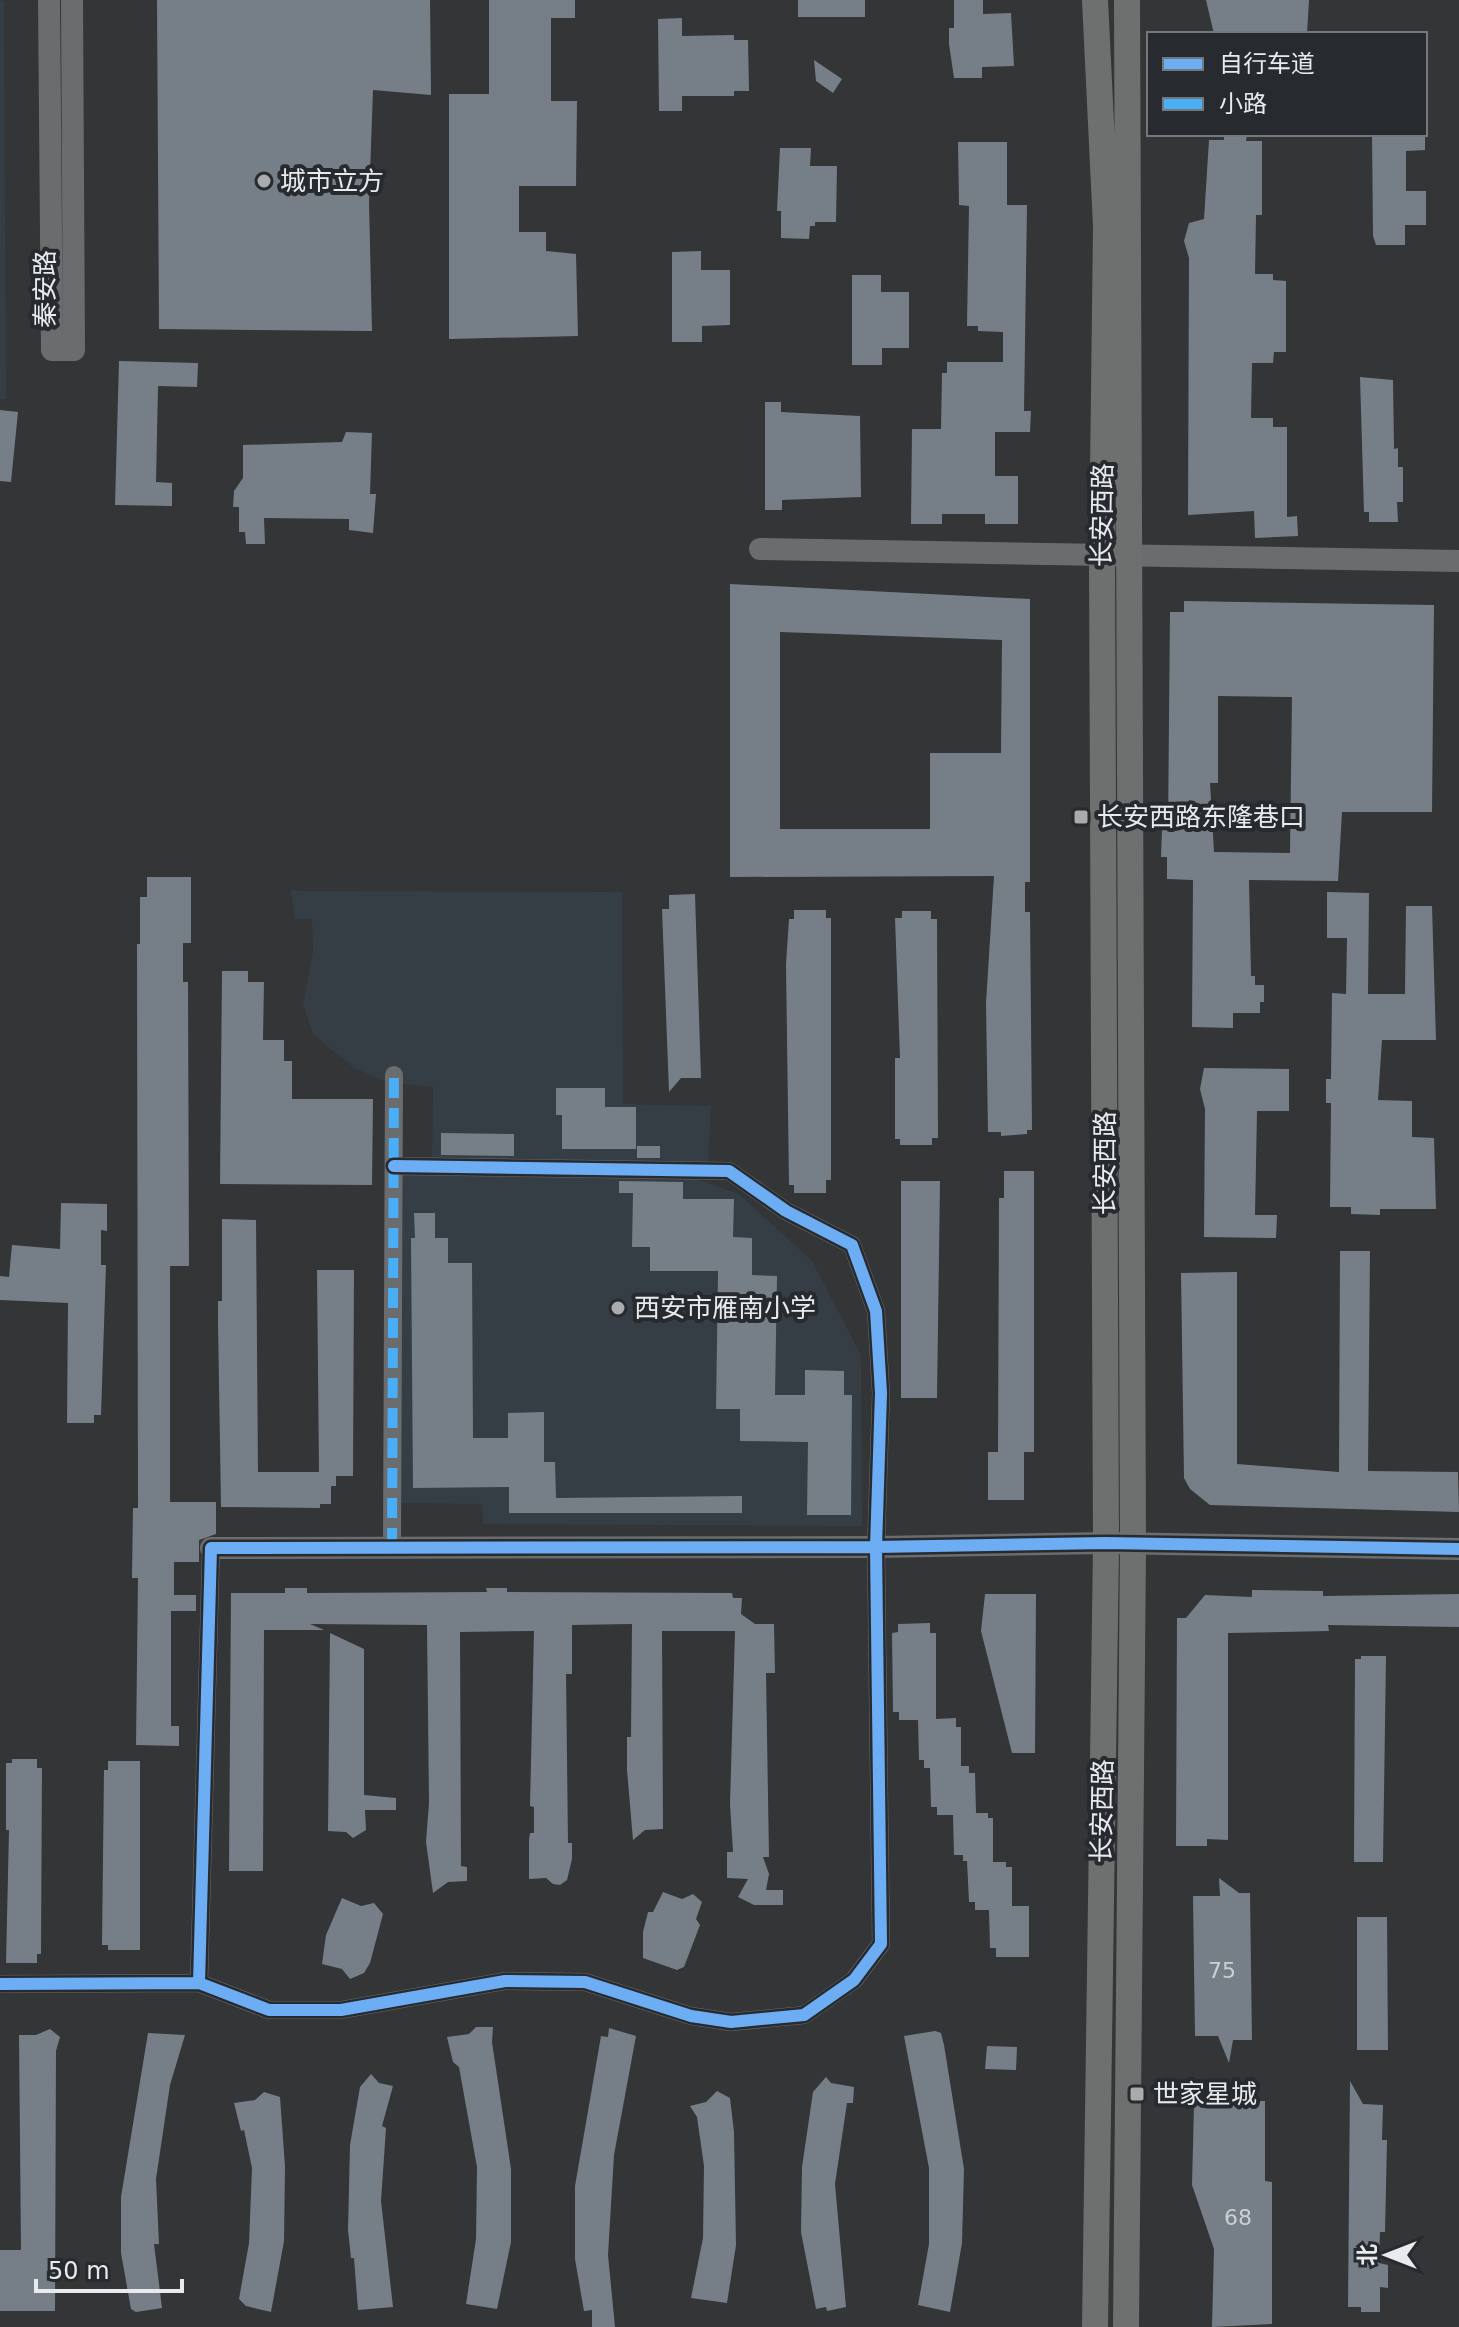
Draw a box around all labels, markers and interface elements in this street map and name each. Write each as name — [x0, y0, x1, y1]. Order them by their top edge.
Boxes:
legend — [1147, 32, 1427, 136]
text: 自行车道 — [1219, 50, 1315, 78]
text: 小路 — [1219, 90, 1267, 118]
place label: 城市立方 — [280, 166, 384, 196]
marker: 城市立方 — [255, 172, 273, 190]
street label: 秦安路 — [30, 250, 60, 328]
street label: 长安西路 — [1086, 463, 1118, 567]
place label: 长安西路东隆巷口 — [1097, 802, 1305, 832]
marker: 长安西路东隆巷口 — [1072, 808, 1090, 826]
street label: 长安西路 — [1090, 1111, 1120, 1215]
place label: 西安市雁南小学 — [634, 1293, 816, 1323]
marker: 西安市雁南小学 — [609, 1299, 627, 1317]
street label: 长安西路 — [1086, 1759, 1118, 1863]
house number: 75 — [1208, 1958, 1236, 1983]
place label: 世家星城 — [1153, 2079, 1257, 2109]
marker: 世家星城 — [1128, 2085, 1146, 2103]
house number: 68 — [1224, 2205, 1252, 2230]
north arrow — [1347, 2215, 1427, 2295]
scale bar — [36, 2243, 182, 2293]
text: 北 — [1355, 2244, 1380, 2266]
text: 50 m — [48, 2257, 110, 2285]

